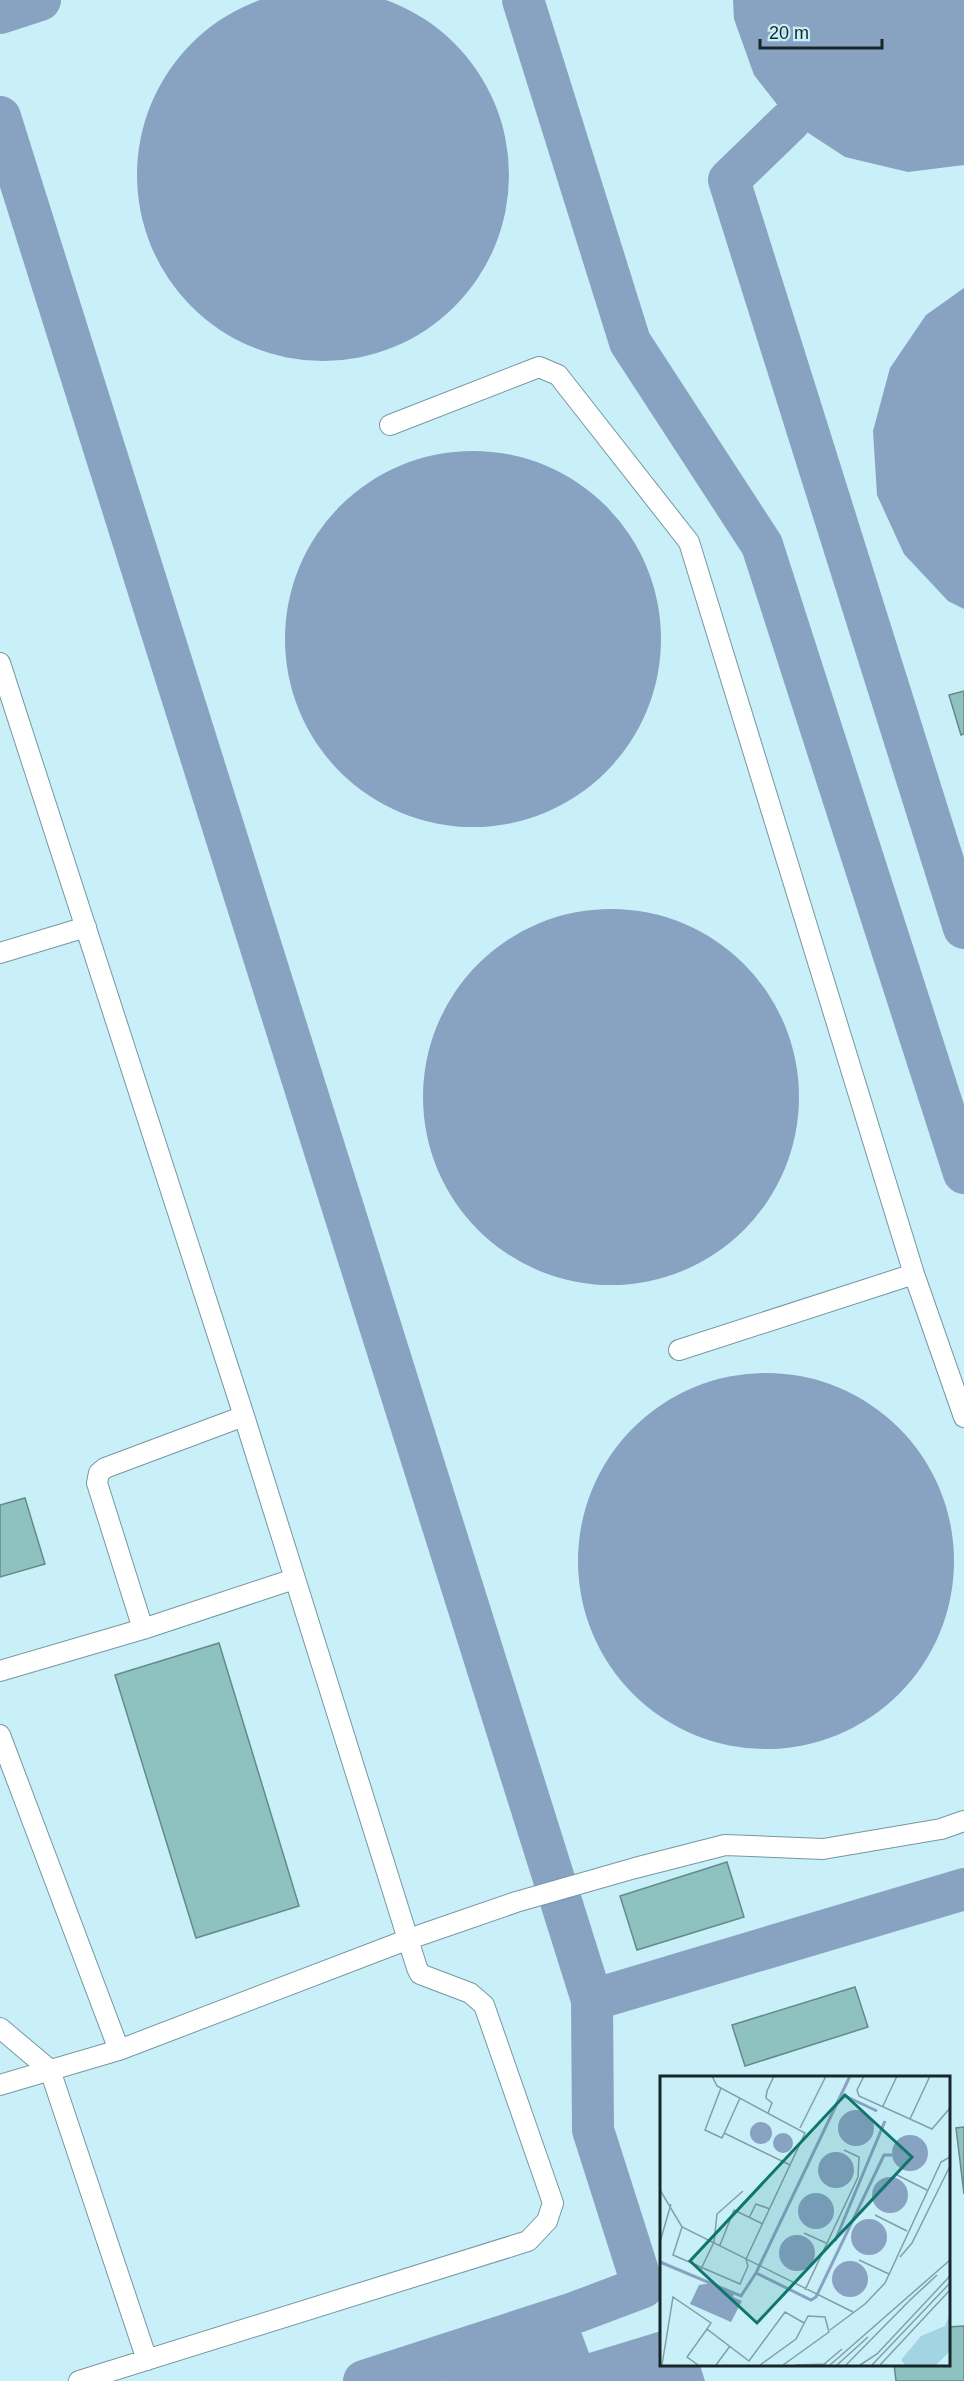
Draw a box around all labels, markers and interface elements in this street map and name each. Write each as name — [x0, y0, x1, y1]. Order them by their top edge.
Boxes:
scale bar — [760, 12, 882, 50]
text: 20 m — [769, 23, 809, 43]
inset map — [660, 2076, 949, 2366]

